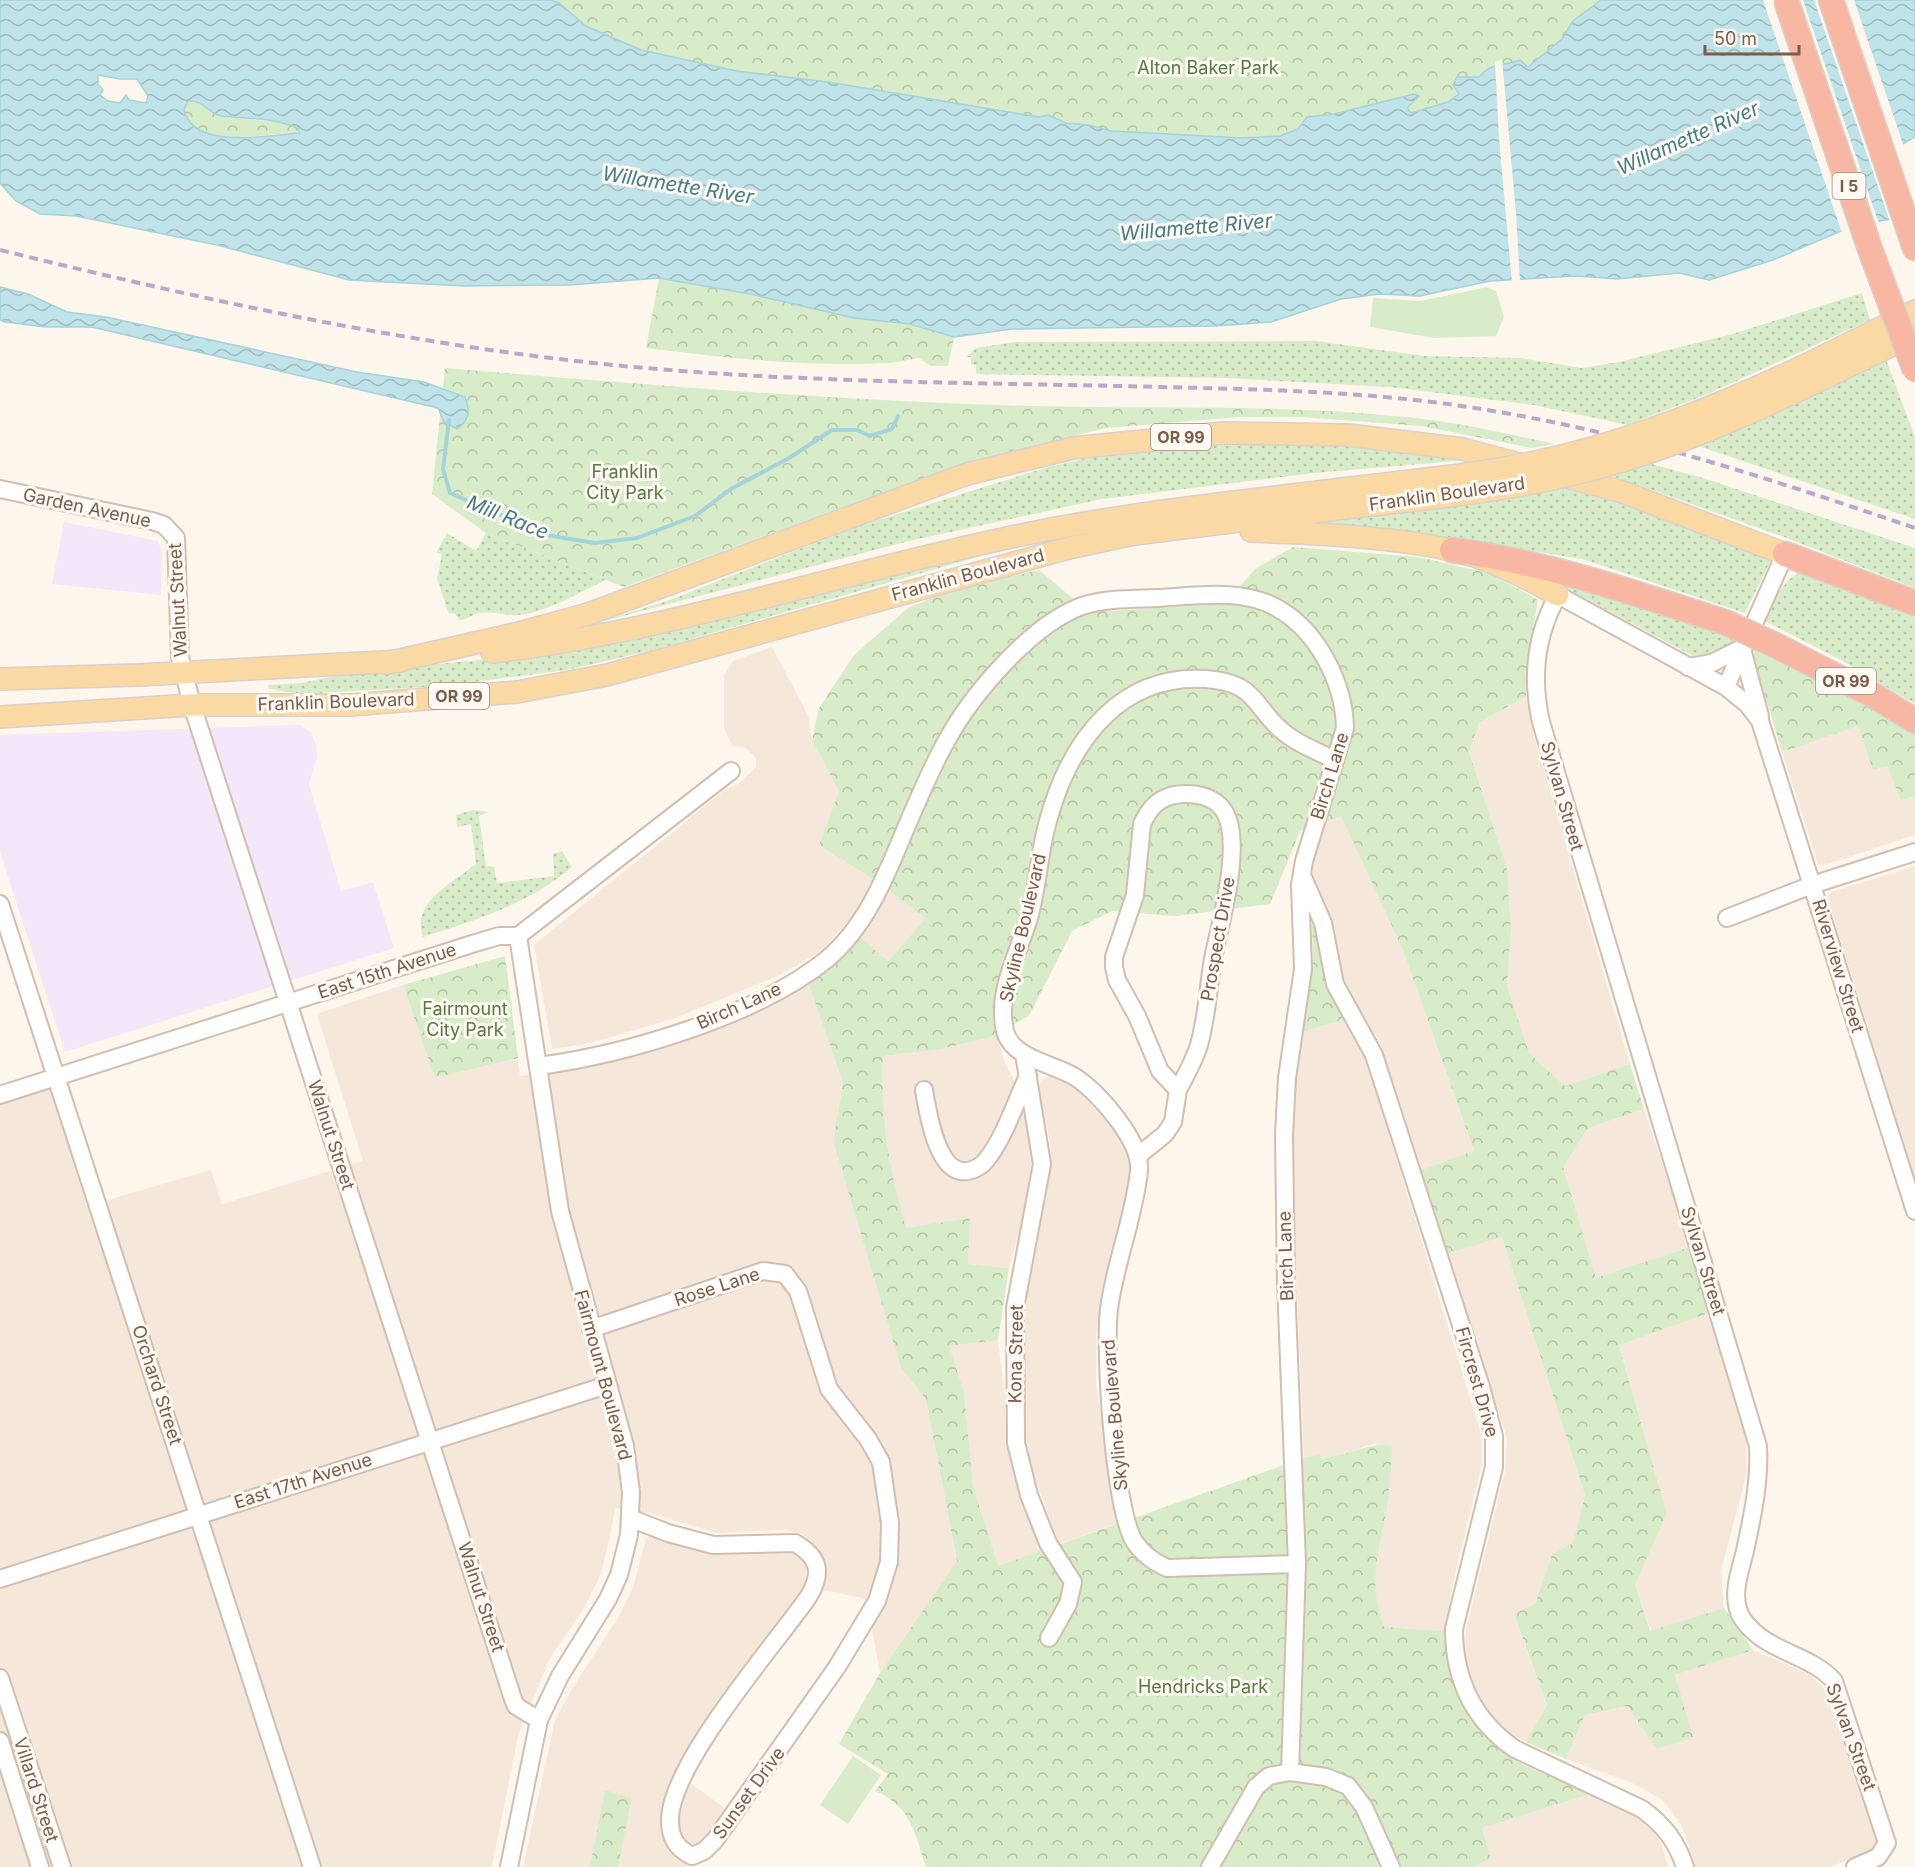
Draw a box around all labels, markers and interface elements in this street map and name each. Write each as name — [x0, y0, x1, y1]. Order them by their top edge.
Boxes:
scale bar — [1705, 18, 1800, 56]
text: 50 m — [1714, 28, 1757, 49]
park label: Alton Baker Park — [1137, 57, 1279, 78]
water label: Willamette River — [1613, 96, 1763, 180]
water label: Willamette River — [601, 161, 756, 209]
road number: I 5 — [1832, 173, 1866, 199]
water label: Willamette River — [1119, 208, 1274, 246]
road number: OR 99 — [1151, 424, 1211, 450]
park label: Franklin City Park — [586, 461, 664, 503]
street label: Franklin Boulevard — [1368, 472, 1526, 515]
street label: Garden Avenue — [21, 484, 153, 531]
water label: Mill Race — [464, 490, 552, 544]
street label: Walnut Street — [164, 542, 191, 658]
street label: Franklin Boulevard — [889, 544, 1047, 605]
road number: OR 99 — [1816, 668, 1876, 694]
road number: OR 99 — [429, 683, 489, 709]
street label: Franklin Boulevard — [257, 688, 415, 715]
street label: Birch Lane — [1306, 730, 1353, 822]
street label: Sylvan Street — [1537, 739, 1588, 853]
street label: Skyline Boulevard — [995, 852, 1050, 1004]
street label: Prospect Drive — [1196, 875, 1239, 1003]
street label: Riverview Street — [1808, 897, 1869, 1035]
street label: East 15th Avenue — [315, 938, 459, 1003]
street label: Birch Lane — [693, 978, 784, 1033]
park label: Fairmount City Park — [422, 998, 508, 1040]
street label: Walnut Street — [304, 1077, 359, 1193]
street label: Sylvan Street — [1677, 1204, 1730, 1318]
street label: Birch Lane — [1273, 1211, 1298, 1301]
street label: Rose Lane — [671, 1263, 762, 1310]
street label: Fairmount Boulevard — [571, 1287, 636, 1463]
street label: Kona Street — [1004, 1304, 1027, 1404]
street label: Orchard Street — [128, 1322, 187, 1447]
street label: Fircrest Drive — [1452, 1324, 1503, 1439]
street label: Skyline Boulevard — [1097, 1338, 1132, 1492]
street label: East 17th Avenue — [231, 1448, 374, 1513]
street label: Walnut Street — [454, 1539, 509, 1655]
park label: Hendricks Park — [1138, 1676, 1268, 1697]
street label: Sylvan Street — [1822, 1680, 1881, 1794]
street label: Villard Street — [10, 1735, 63, 1845]
street label: Sunset Drive — [708, 1743, 789, 1843]

